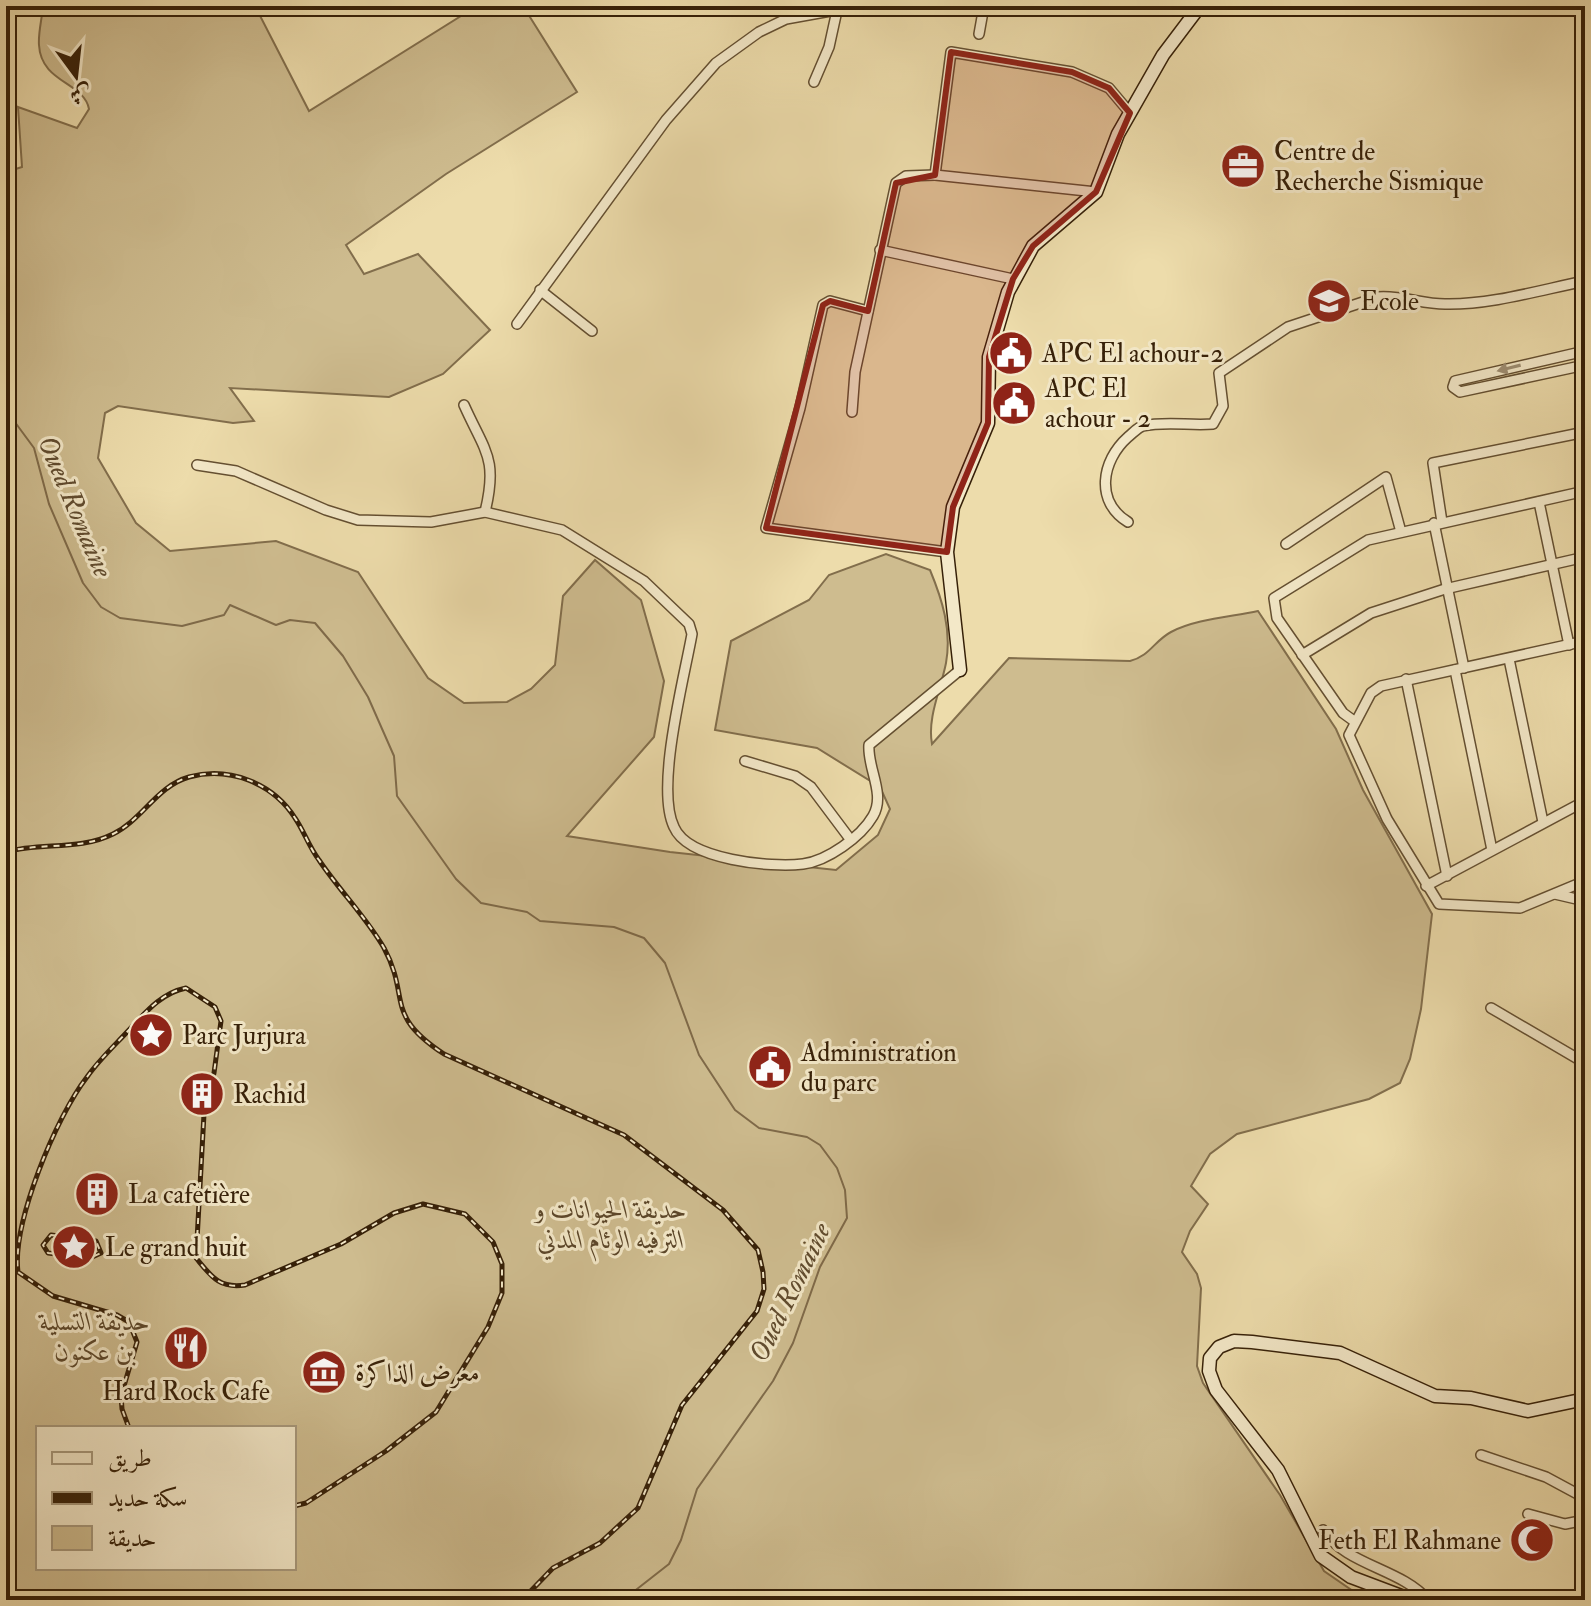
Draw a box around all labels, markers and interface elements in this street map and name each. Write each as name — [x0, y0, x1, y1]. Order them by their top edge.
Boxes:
north arrow — [36, 36, 116, 116]
text: ش — [67, 78, 95, 111]
place label: Centre de Recherche Sismique — [1274, 136, 1483, 198]
office icon: Centre de Recherche Sismique — [1219, 142, 1267, 190]
school or university icon: Ecole — [1305, 277, 1353, 325]
place label: Ecole — [1360, 286, 1419, 318]
public building icon: APC El achour-2 — [987, 329, 1035, 377]
place label: APC El achour-2 — [1041, 338, 1224, 370]
one-way arrow — [1496, 362, 1521, 375]
place label: APC El achour - 2 — [1044, 373, 1151, 435]
public building icon: APC El achour - 2 — [990, 379, 1038, 427]
water label: Oued Romaine — [29, 430, 120, 583]
place icon: Parc Jurjura — [127, 1011, 175, 1059]
place label: Parc Jurjura — [182, 1020, 306, 1052]
place label: Administration du parc — [800, 1037, 957, 1100]
public building icon: Administration du parc — [746, 1043, 794, 1091]
building icon: Rachid — [178, 1070, 226, 1118]
place label: Rachid — [233, 1079, 306, 1111]
building icon: La cafetière — [73, 1170, 121, 1218]
place label: La cafetière — [128, 1179, 250, 1211]
park label: حديقة الحيوانات و الترفيه الوئام المدني — [533, 1194, 687, 1262]
water label: Oued Romaine — [742, 1217, 839, 1368]
place icon: Le grand huit — [50, 1223, 98, 1271]
place label: Le grand huit — [105, 1232, 247, 1264]
park label: حديقة التسلية بن عكنون — [38, 1306, 150, 1368]
restaurant icon: Hard Rock Cafe — [162, 1324, 210, 1372]
museum icon: معرض الذاكرة — [300, 1348, 348, 1396]
place label: معرض الذاكرة — [355, 1357, 480, 1389]
place label: Hard Rock Cafe — [102, 1376, 270, 1408]
legend — [36, 1426, 296, 1570]
text: طريق — [108, 1443, 152, 1474]
text: سكة حديد — [108, 1483, 187, 1514]
mosque icon: Feth El Rahmane — [1508, 1516, 1556, 1564]
text: حديقة — [108, 1523, 157, 1554]
place label: Feth El Rahmane — [1318, 1525, 1501, 1557]

